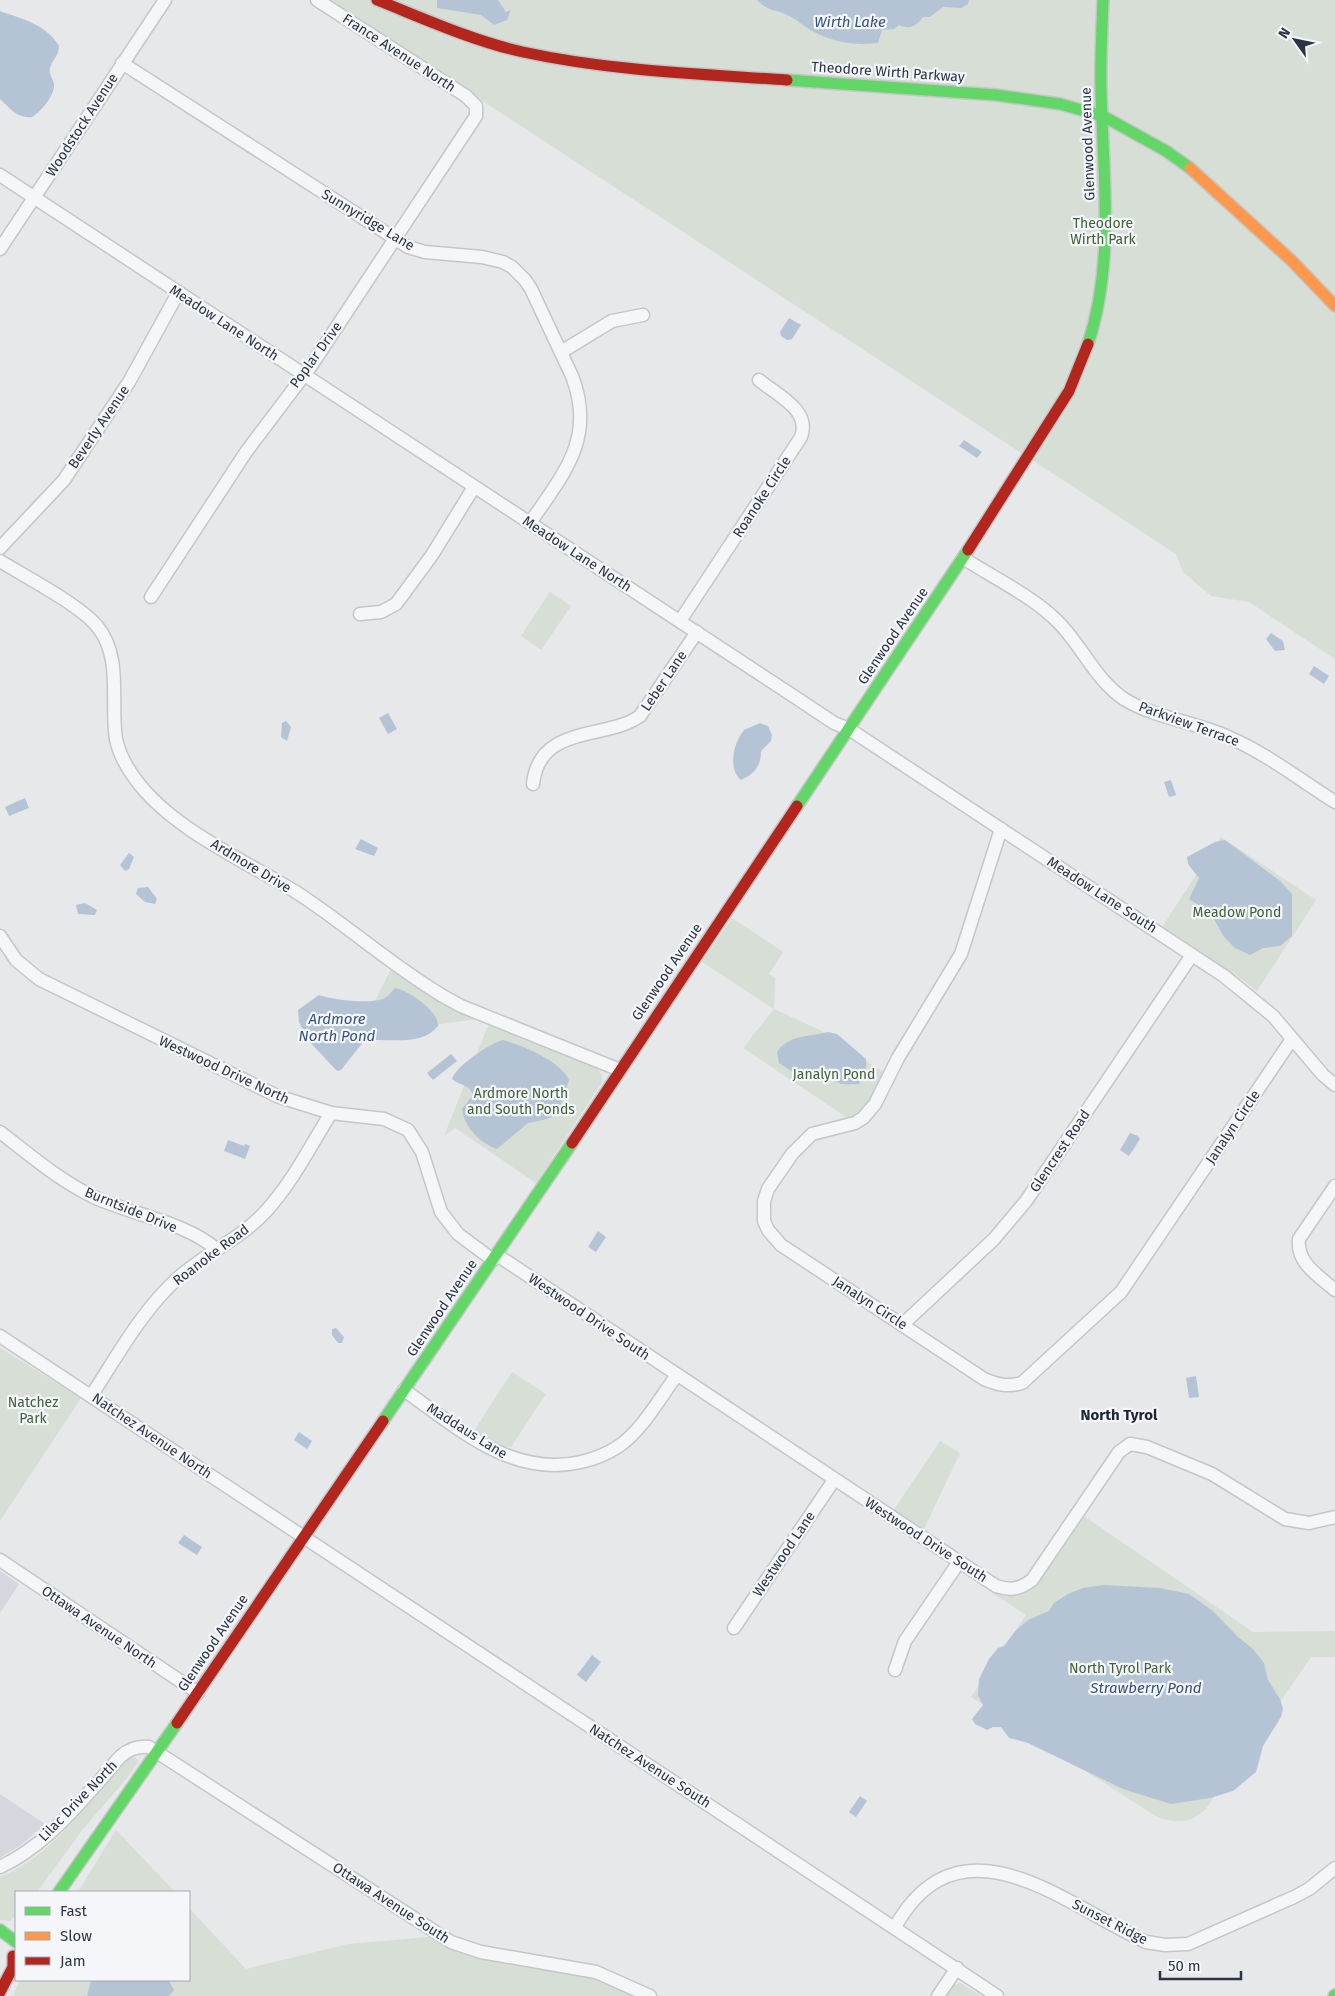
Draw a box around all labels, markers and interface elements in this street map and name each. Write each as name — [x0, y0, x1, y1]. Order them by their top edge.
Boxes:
street label: France Avenue North — [339, 10, 459, 96]
water label: Wirth Lake — [814, 13, 886, 31]
north arrow — [1270, 15, 1320, 65]
text: N — [1275, 25, 1294, 42]
street label: Theodore Wirth Parkway — [811, 58, 965, 86]
street label: Woodstock Avenue — [42, 70, 122, 180]
street label: Glenwood Avenue — [1078, 87, 1098, 201]
street label: Sunnyridge Lane — [318, 186, 418, 254]
park label: Theodore Wirth Park — [1070, 215, 1137, 248]
street label: Meadow Lane North — [166, 281, 282, 365]
street label: Poplar Drive — [286, 319, 346, 391]
street label: Beverly Avenue — [65, 382, 133, 472]
street label: Roanoke Circle — [729, 453, 795, 541]
street label: Meadow Lane North — [519, 512, 635, 596]
street label: Glenwood Avenue — [854, 584, 932, 688]
street label: Leber Lane — [637, 647, 691, 715]
street label: Parkview Terrace — [1136, 698, 1242, 750]
street label: Ardmore Drive — [208, 835, 294, 897]
street label: Meadow Lane South — [1044, 853, 1160, 937]
park label: Meadow Pond — [1193, 904, 1281, 921]
street label: Glenwood Avenue — [628, 920, 706, 1024]
water label: Ardmore North Pond — [299, 1010, 376, 1045]
street label: Westwood Drive North — [156, 1032, 292, 1108]
park label: Janalyn Pond — [793, 1066, 875, 1083]
park label: Ardmore North and South Ponds — [467, 1085, 575, 1118]
street label: Janalyn Circle — [1202, 1087, 1264, 1167]
street label: Glencrest Road — [1026, 1107, 1094, 1195]
street label: Burntside Drive — [82, 1184, 180, 1236]
street label: Roanoke Road — [170, 1221, 252, 1289]
street label: Glenwood Avenue — [403, 1256, 481, 1360]
street label: Westwood Drive South — [525, 1270, 653, 1364]
street label: Janalyn Circle — [830, 1273, 910, 1333]
street label: Natchez Avenue North — [89, 1390, 215, 1482]
park label: Natchez Park — [8, 1394, 58, 1427]
street label: Maddaus Lane — [424, 1400, 510, 1462]
district label: North Tyrol — [1081, 1406, 1158, 1424]
street label: Westwood Drive South — [861, 1494, 991, 1586]
street label: Westwood Lane — [749, 1508, 819, 1600]
street label: Ottawa Avenue North — [38, 1582, 160, 1672]
street label: Glenwood Avenue — [174, 1591, 252, 1695]
park label: North Tyrol Park — [1069, 1660, 1172, 1677]
water label: Strawberry Pond — [1089, 1679, 1202, 1697]
street label: Natchez Avenue South — [586, 1720, 714, 1812]
street label: Lilac Drive North — [35, 1757, 121, 1845]
street label: Ottawa Avenue South — [329, 1859, 453, 1947]
legend — [15, 1891, 190, 1981]
street label: Sunset Ridge — [1069, 1896, 1151, 1948]
text: Fast — [60, 1902, 87, 1920]
text: Slow — [60, 1927, 92, 1945]
scale bar — [1160, 1948, 1241, 1980]
text: Jam — [60, 1952, 86, 1970]
text: 50 m — [1168, 1957, 1201, 1975]

